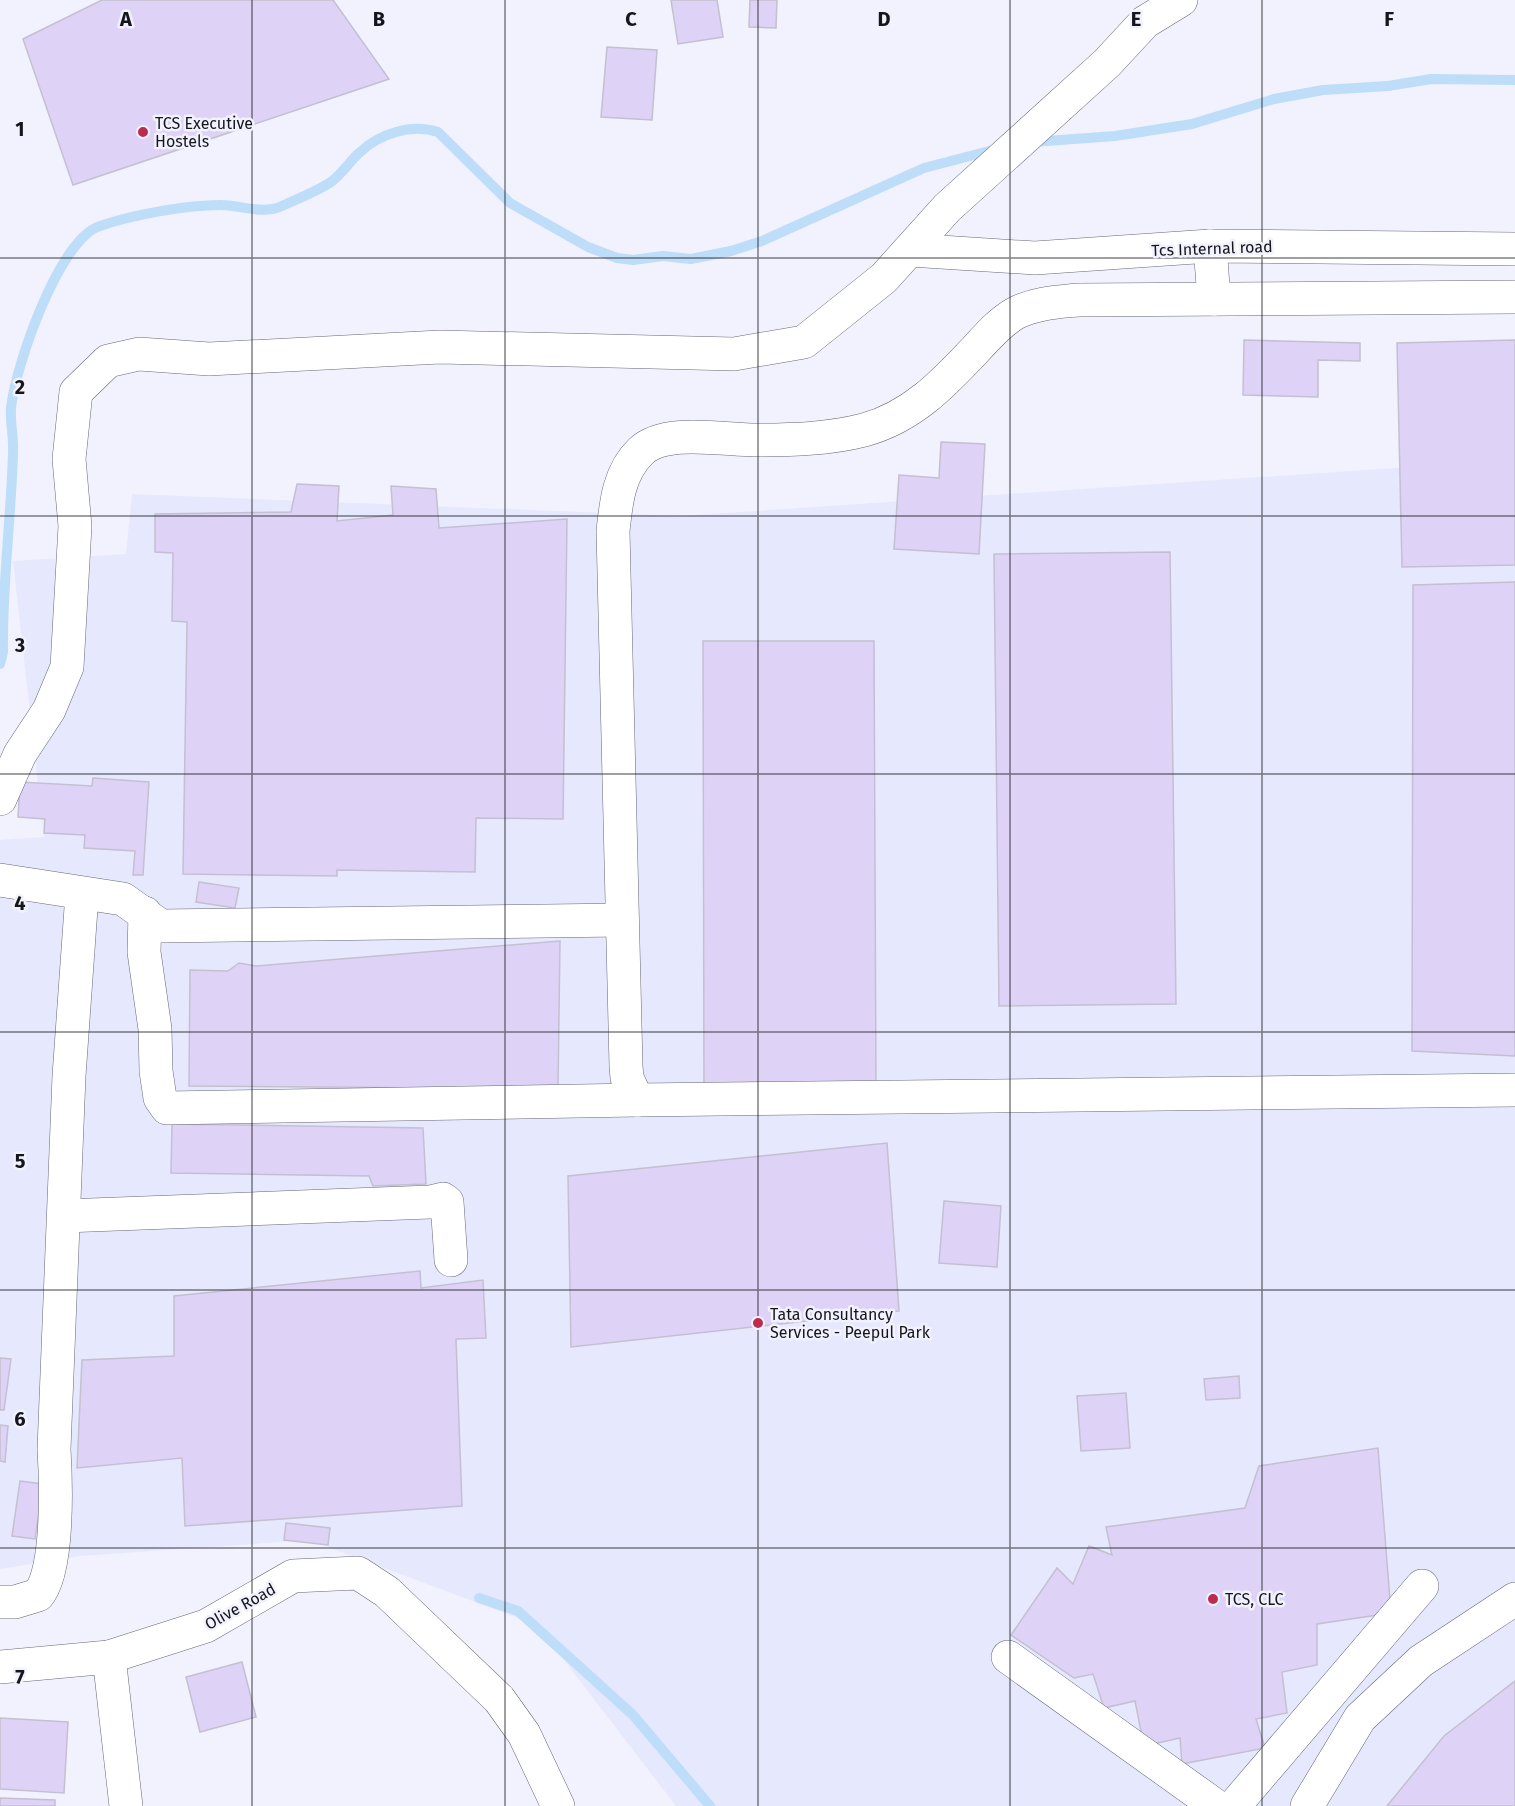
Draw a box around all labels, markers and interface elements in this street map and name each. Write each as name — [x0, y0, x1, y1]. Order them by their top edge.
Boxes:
text: A — [119, 7, 133, 31]
text: B — [373, 7, 385, 31]
text: C — [625, 7, 637, 31]
text: D — [877, 7, 891, 31]
text: E — [1131, 7, 1141, 31]
text: F — [1384, 7, 1394, 31]
place label: TCS Executive Hostels — [155, 114, 253, 151]
text: 1 — [15, 117, 25, 141]
marker: TCS Executive Hostels — [136, 125, 150, 139]
street label: Tcs Internal road — [1151, 237, 1273, 260]
text: 2 — [15, 375, 25, 399]
text: 3 — [14, 633, 25, 657]
text: 4 — [14, 891, 26, 915]
text: 5 — [15, 1149, 26, 1173]
place label: Tata Consultancy Services - Peepul Park — [770, 1305, 931, 1342]
marker: Tata Consultancy Services - Peepul Park — [751, 1316, 765, 1330]
text: 6 — [14, 1407, 26, 1431]
street label: Olive Road — [202, 1579, 279, 1634]
place label: TCS, CLC — [1225, 1590, 1284, 1609]
marker: TCS, CLC — [1206, 1592, 1220, 1606]
text: 7 — [15, 1665, 25, 1689]

